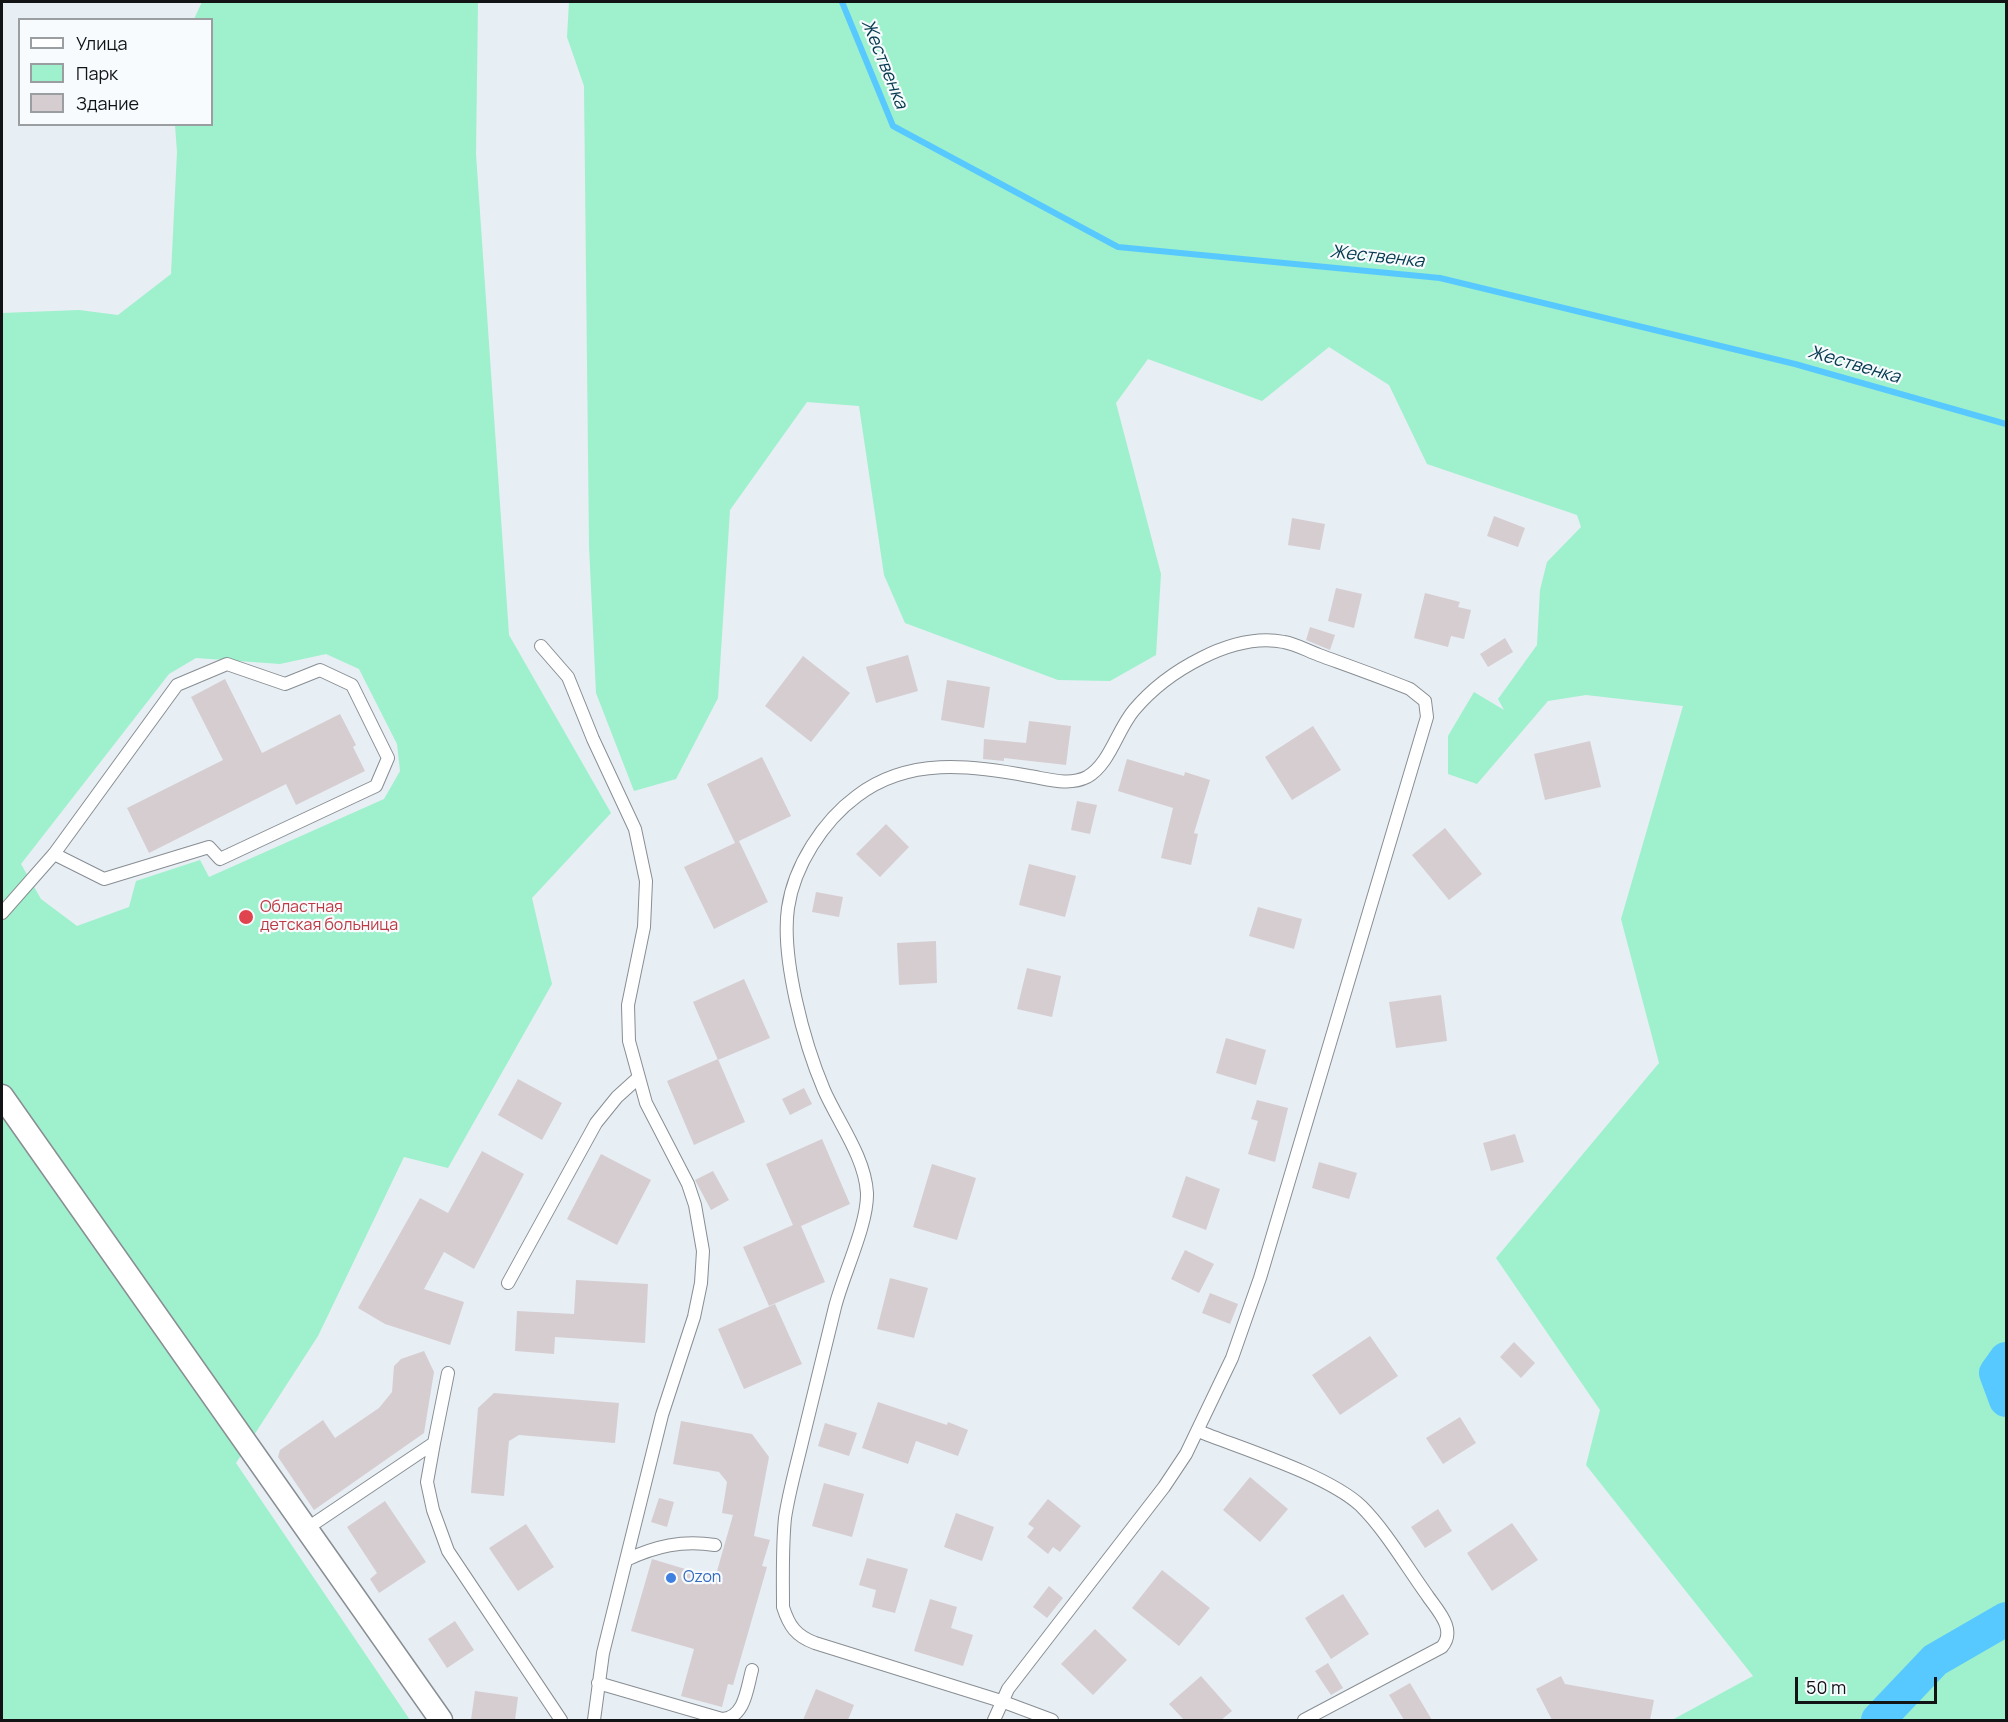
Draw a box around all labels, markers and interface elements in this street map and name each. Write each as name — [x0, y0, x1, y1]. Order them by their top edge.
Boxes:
water label: Жественка — [856, 16, 912, 112]
legend — [18, 18, 213, 126]
text: Улица — [76, 31, 128, 55]
text: Парк — [76, 61, 118, 85]
text: Здание — [76, 91, 139, 115]
water label: Жественка — [1329, 241, 1425, 273]
water label: Жественка — [1806, 342, 1902, 388]
place label: Областная детская больница — [260, 898, 398, 936]
marker: Областная детская больница — [237, 908, 255, 926]
place label: Ozon — [683, 1568, 721, 1588]
marker: Ozon — [664, 1571, 678, 1585]
scale bar — [1798, 1665, 1940, 1703]
text: 50 m — [1806, 1675, 1846, 1699]

